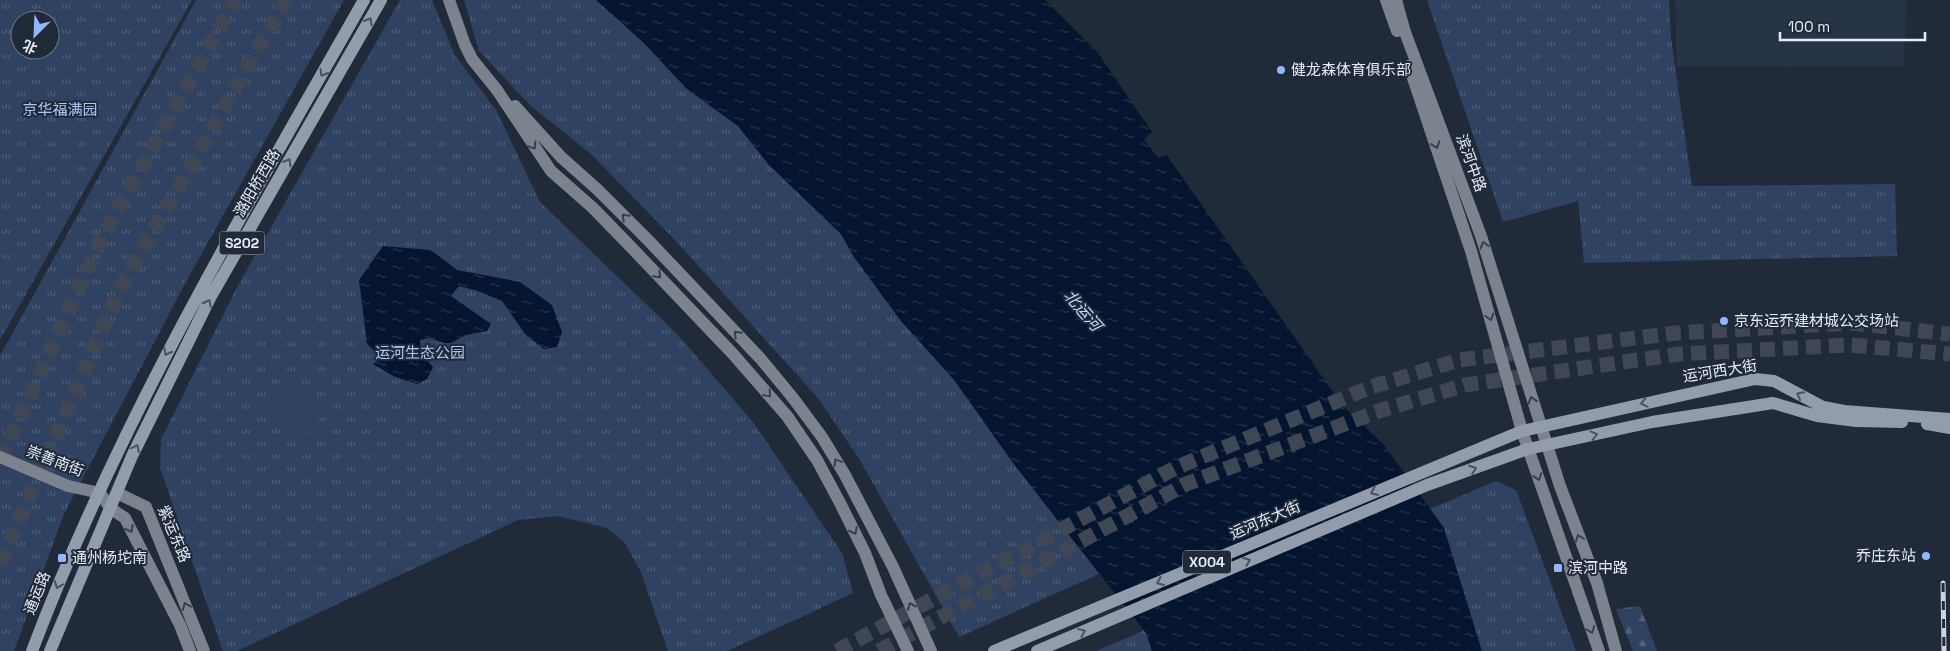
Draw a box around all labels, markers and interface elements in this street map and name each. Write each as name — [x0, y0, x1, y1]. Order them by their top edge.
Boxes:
north arrow — [10, 10, 60, 60]
scale bar — [1780, 10, 1925, 42]
one-way arrow — [363, 17, 373, 26]
text: 100 m — [1788, 17, 1830, 36]
text: 北 — [20, 36, 40, 58]
place label: 健龙森体育俱乐部 — [1291, 60, 1411, 79]
marker: 健龙森体育俱乐部 — [1275, 64, 1287, 76]
one-way arrow — [319, 67, 329, 76]
park label: 京华福满园 — [22, 100, 98, 119]
street label: 滨河中路 — [1452, 131, 1491, 194]
one-way arrow — [527, 140, 536, 150]
one-way arrow — [1430, 141, 1440, 149]
street label: 潞阳桥西路 — [230, 146, 284, 220]
one-way arrow — [282, 158, 292, 167]
one-way arrow — [622, 214, 631, 223]
road number: S202 — [220, 232, 264, 254]
one-way arrow — [1479, 241, 1489, 249]
one-way arrow — [652, 269, 661, 278]
water label: 北运河 — [1059, 285, 1108, 338]
one-way arrow — [202, 299, 212, 308]
place label: 京东运乔建材城公交场站 — [1734, 311, 1899, 330]
one-way arrow — [1484, 313, 1494, 321]
marker: 京东运乔建材城公交场站 — [1718, 315, 1730, 327]
one-way arrow — [734, 331, 743, 340]
park label: 运河生态公园 — [375, 343, 465, 362]
one-way arrow — [163, 347, 173, 356]
street label: 运河西大街 — [1681, 355, 1758, 386]
one-way arrow — [762, 388, 771, 397]
one-way arrow — [1796, 391, 1805, 401]
one-way arrow — [1528, 396, 1538, 405]
one-way arrow — [1639, 397, 1648, 408]
one-way arrow — [1590, 430, 1599, 441]
street label: 崇善南街 — [24, 441, 87, 480]
one-way arrow — [130, 445, 140, 454]
one-way arrow — [834, 458, 844, 467]
one-way arrow — [1468, 465, 1476, 475]
one-way arrow — [1532, 472, 1542, 481]
one-way arrow — [1370, 485, 1379, 496]
street label: 运河东大街 — [1227, 496, 1303, 543]
street label: 紫运东路 — [154, 502, 195, 565]
one-way arrow — [124, 524, 134, 533]
one-way arrow — [848, 526, 858, 535]
one-way arrow — [1575, 534, 1585, 543]
place label: 乔庄东站 — [1856, 546, 1916, 565]
place label: 通州杨坨南 — [72, 548, 147, 567]
road number: X004 — [1183, 550, 1231, 574]
marker: 乔庄东站 — [1920, 550, 1932, 562]
marker: 通州杨坨南 — [56, 552, 68, 564]
one-way arrow — [1242, 557, 1251, 568]
place label: 滨河中路 — [1568, 558, 1628, 577]
marker: 滨河中路 — [1552, 562, 1564, 574]
street label: 通运路 — [19, 568, 54, 617]
one-way arrow — [1156, 575, 1165, 586]
one-way arrow — [54, 580, 64, 588]
one-way arrow — [182, 602, 192, 611]
one-way arrow — [907, 602, 918, 611]
one-way arrow — [1585, 626, 1595, 634]
one-way arrow — [1077, 628, 1086, 638]

